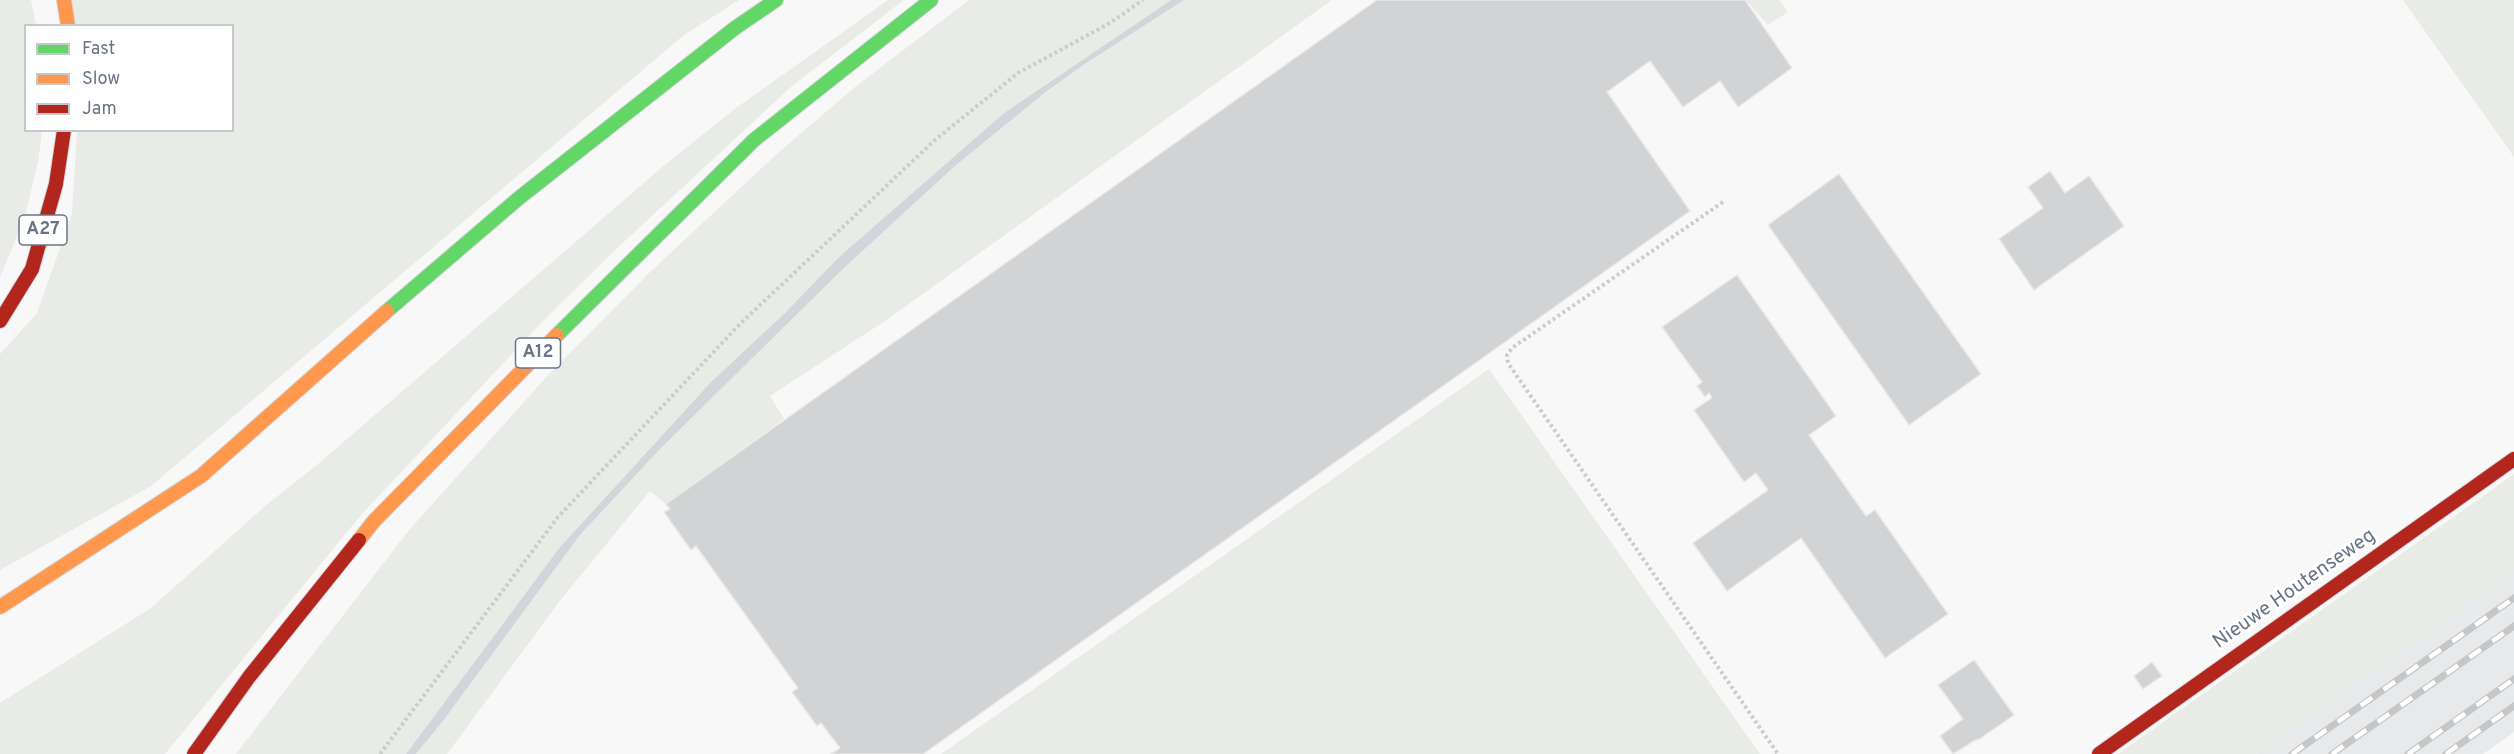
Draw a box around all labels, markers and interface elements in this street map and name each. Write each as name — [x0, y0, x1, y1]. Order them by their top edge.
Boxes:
legend — [24, 24, 234, 132]
text: Fast — [82, 38, 115, 61]
text: Slow — [82, 68, 120, 91]
text: Jam — [82, 98, 117, 121]
road number: A27 — [19, 215, 67, 245]
road number: A12 — [516, 338, 560, 368]
street label: Nieuwe Houtenseweg — [2209, 525, 2381, 655]

